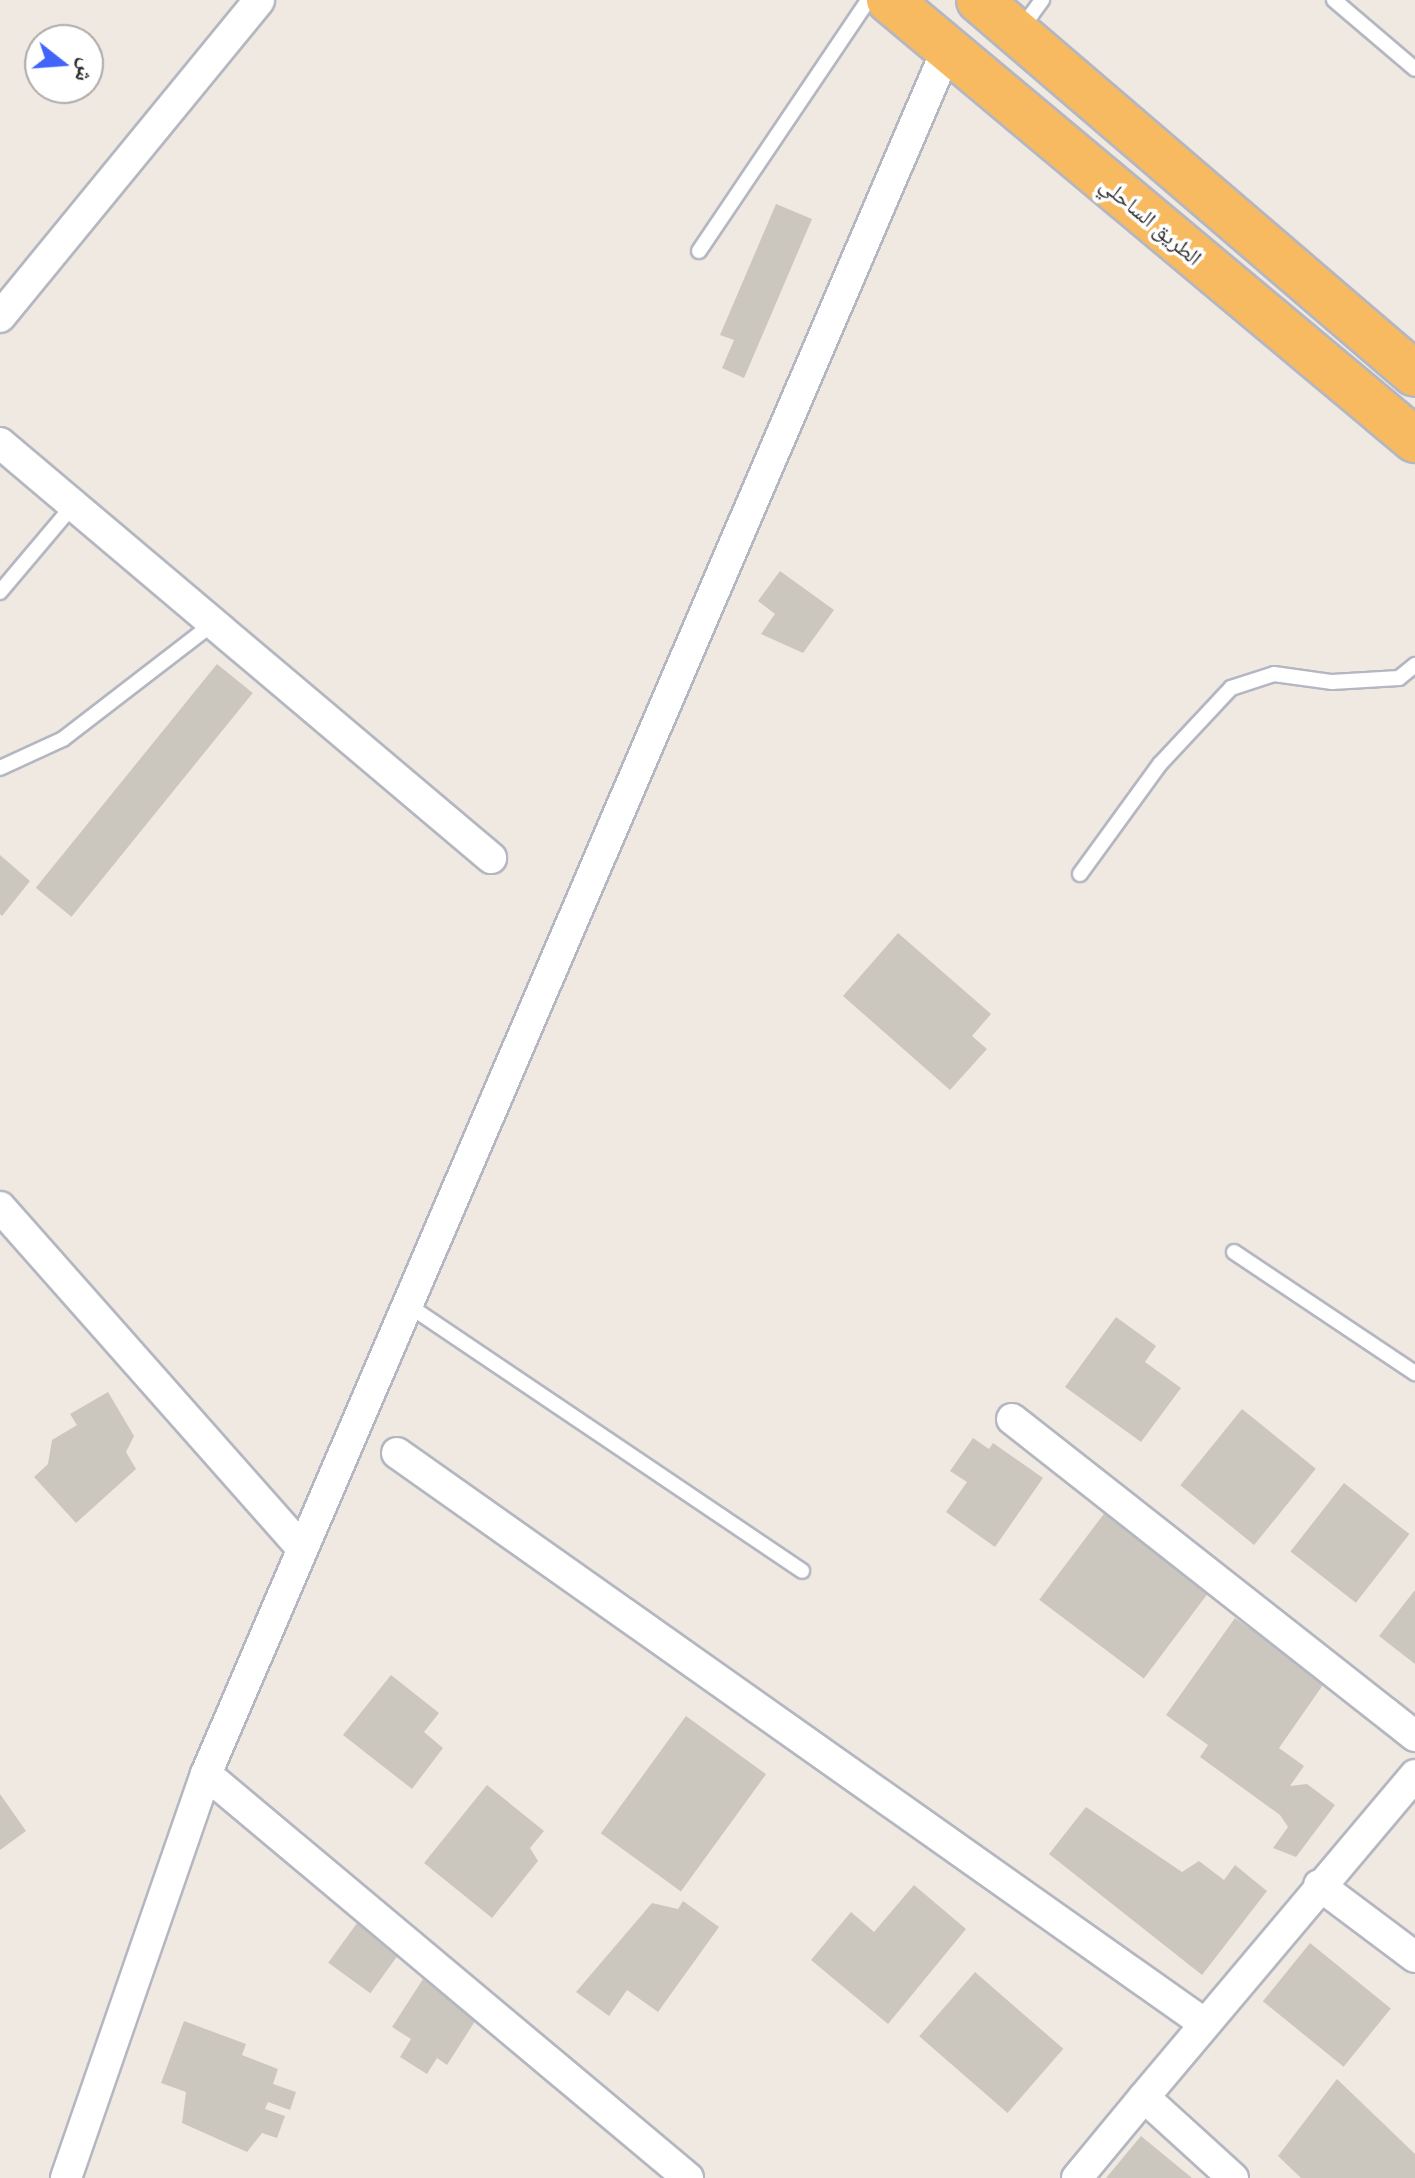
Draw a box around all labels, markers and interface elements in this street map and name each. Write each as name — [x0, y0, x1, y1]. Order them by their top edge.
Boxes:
north arrow — [24, 24, 104, 104]
text: ش — [70, 56, 101, 85]
street label: الطريق الساحلي — [1095, 171, 1207, 271]

